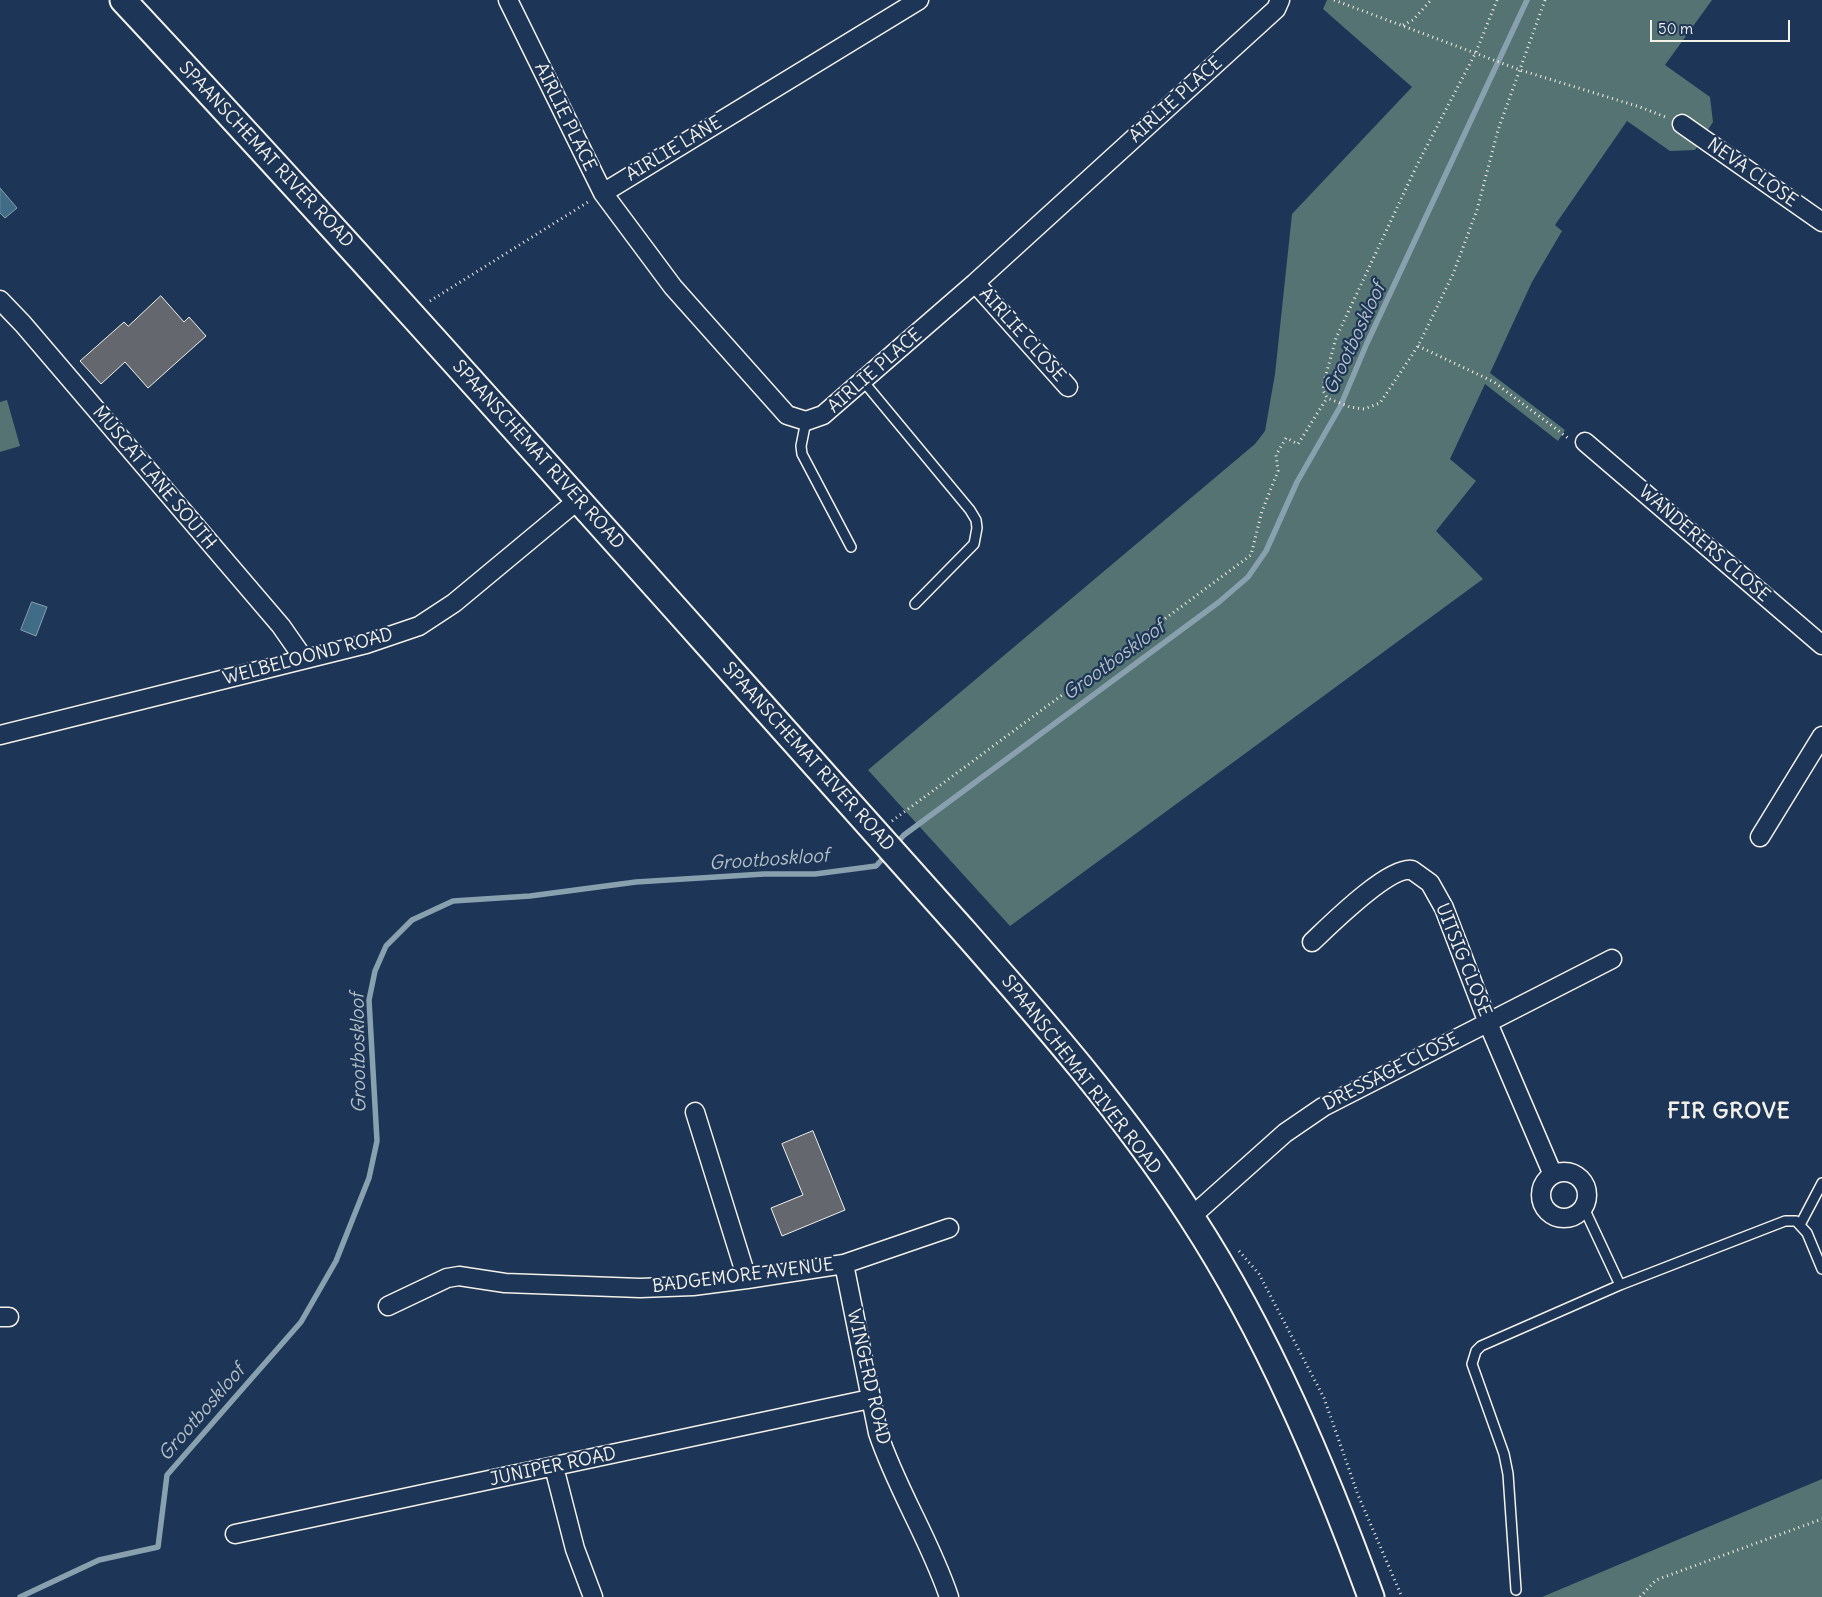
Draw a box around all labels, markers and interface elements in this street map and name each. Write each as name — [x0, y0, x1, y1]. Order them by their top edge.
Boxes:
scale bar — [1652, 10, 1792, 42]
text: 50 m — [1658, 19, 1693, 38]
street label: AIRLIE PLACE — [1125, 53, 1227, 147]
street label: SPAANSCHEMAT RIVER ROAD — [174, 57, 358, 253]
street label: AIRLIE PLACE — [529, 59, 601, 175]
street label: AIRLIE LANE — [622, 112, 726, 186]
street label: NEVA CLOSE — [1703, 134, 1801, 212]
water label: Grootboskloof — [1319, 280, 1391, 398]
street label: AIRLIE CLOSE — [974, 284, 1070, 386]
street label: AIRLIE PLACE — [823, 324, 927, 418]
street label: SPAANSCHEMAT RIVER ROAD — [447, 356, 629, 554]
street label: MUSCAT LANE SOUTH — [88, 402, 220, 554]
street label: WANDERERS CLOSE — [1634, 481, 1774, 607]
water label: Grootboskloof — [1059, 616, 1169, 706]
street label: WELBELOOND ROAD — [221, 624, 395, 690]
street label: SPAANSCHEMAT RIVER ROAD — [717, 658, 899, 856]
water label: Grootboskloof — [708, 844, 830, 876]
street label: UITSIG CLOSE — [1431, 900, 1495, 1020]
street label: SPAANSCHEMAT RIVER ROAD — [997, 971, 1165, 1179]
water label: Grootboskloof — [347, 993, 371, 1113]
street label: DRESSAGE CLOSE — [1319, 1028, 1463, 1116]
district label: FIR GROVE — [1666, 1099, 1792, 1125]
street label: BADGEMORE AVENUE — [651, 1254, 835, 1298]
street label: WINGERD ROAD — [842, 1307, 894, 1447]
water label: Grootboskloof — [154, 1360, 250, 1466]
street label: JUNIPER ROAD — [488, 1443, 618, 1491]

